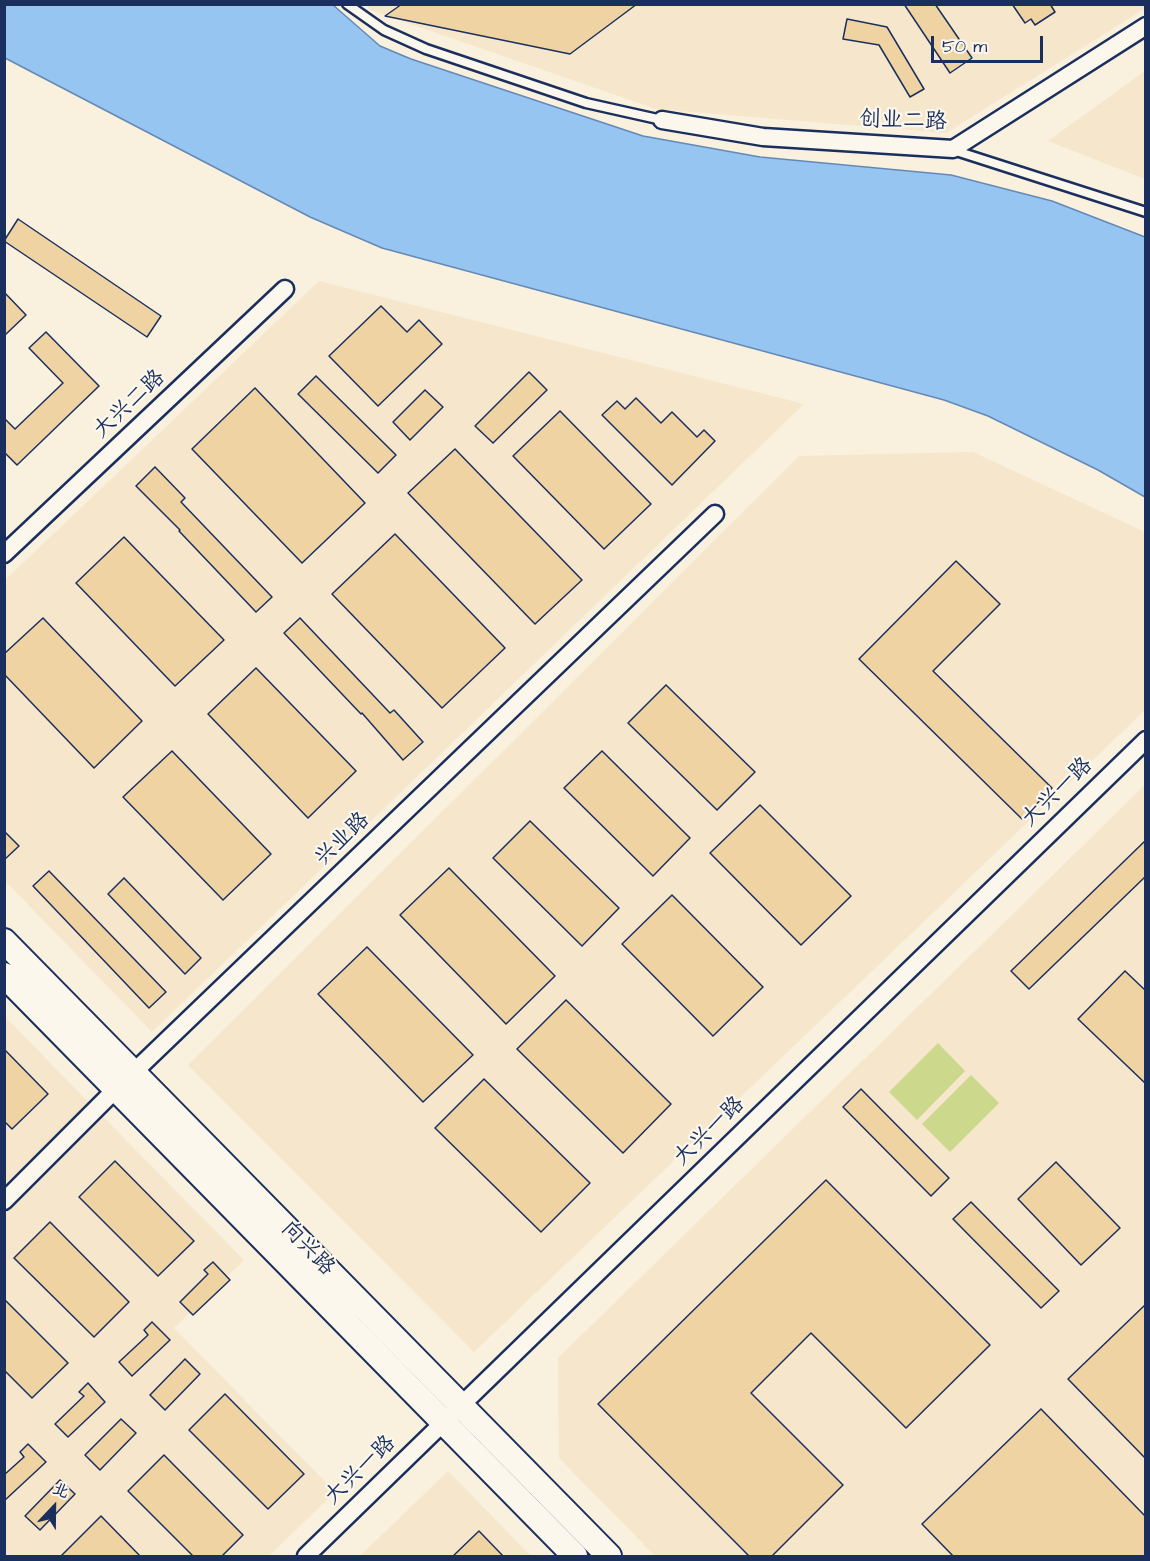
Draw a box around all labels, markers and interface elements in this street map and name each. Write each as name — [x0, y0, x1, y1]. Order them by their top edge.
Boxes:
scale bar — [934, 24, 1046, 62]
text: 50 m — [942, 34, 987, 59]
street label: 创业二路 — [859, 107, 947, 137]
street label: 大兴二路 — [89, 365, 171, 445]
street label: 大兴一路 — [1017, 753, 1099, 833]
street label: 兴业路 — [310, 808, 376, 872]
street label: 大兴一路 — [669, 1092, 751, 1172]
street label: 向兴路 — [275, 1216, 339, 1282]
street label: 大兴一路 — [320, 1431, 402, 1511]
north arrow — [24, 1477, 84, 1537]
text: 北 — [49, 1477, 72, 1504]

